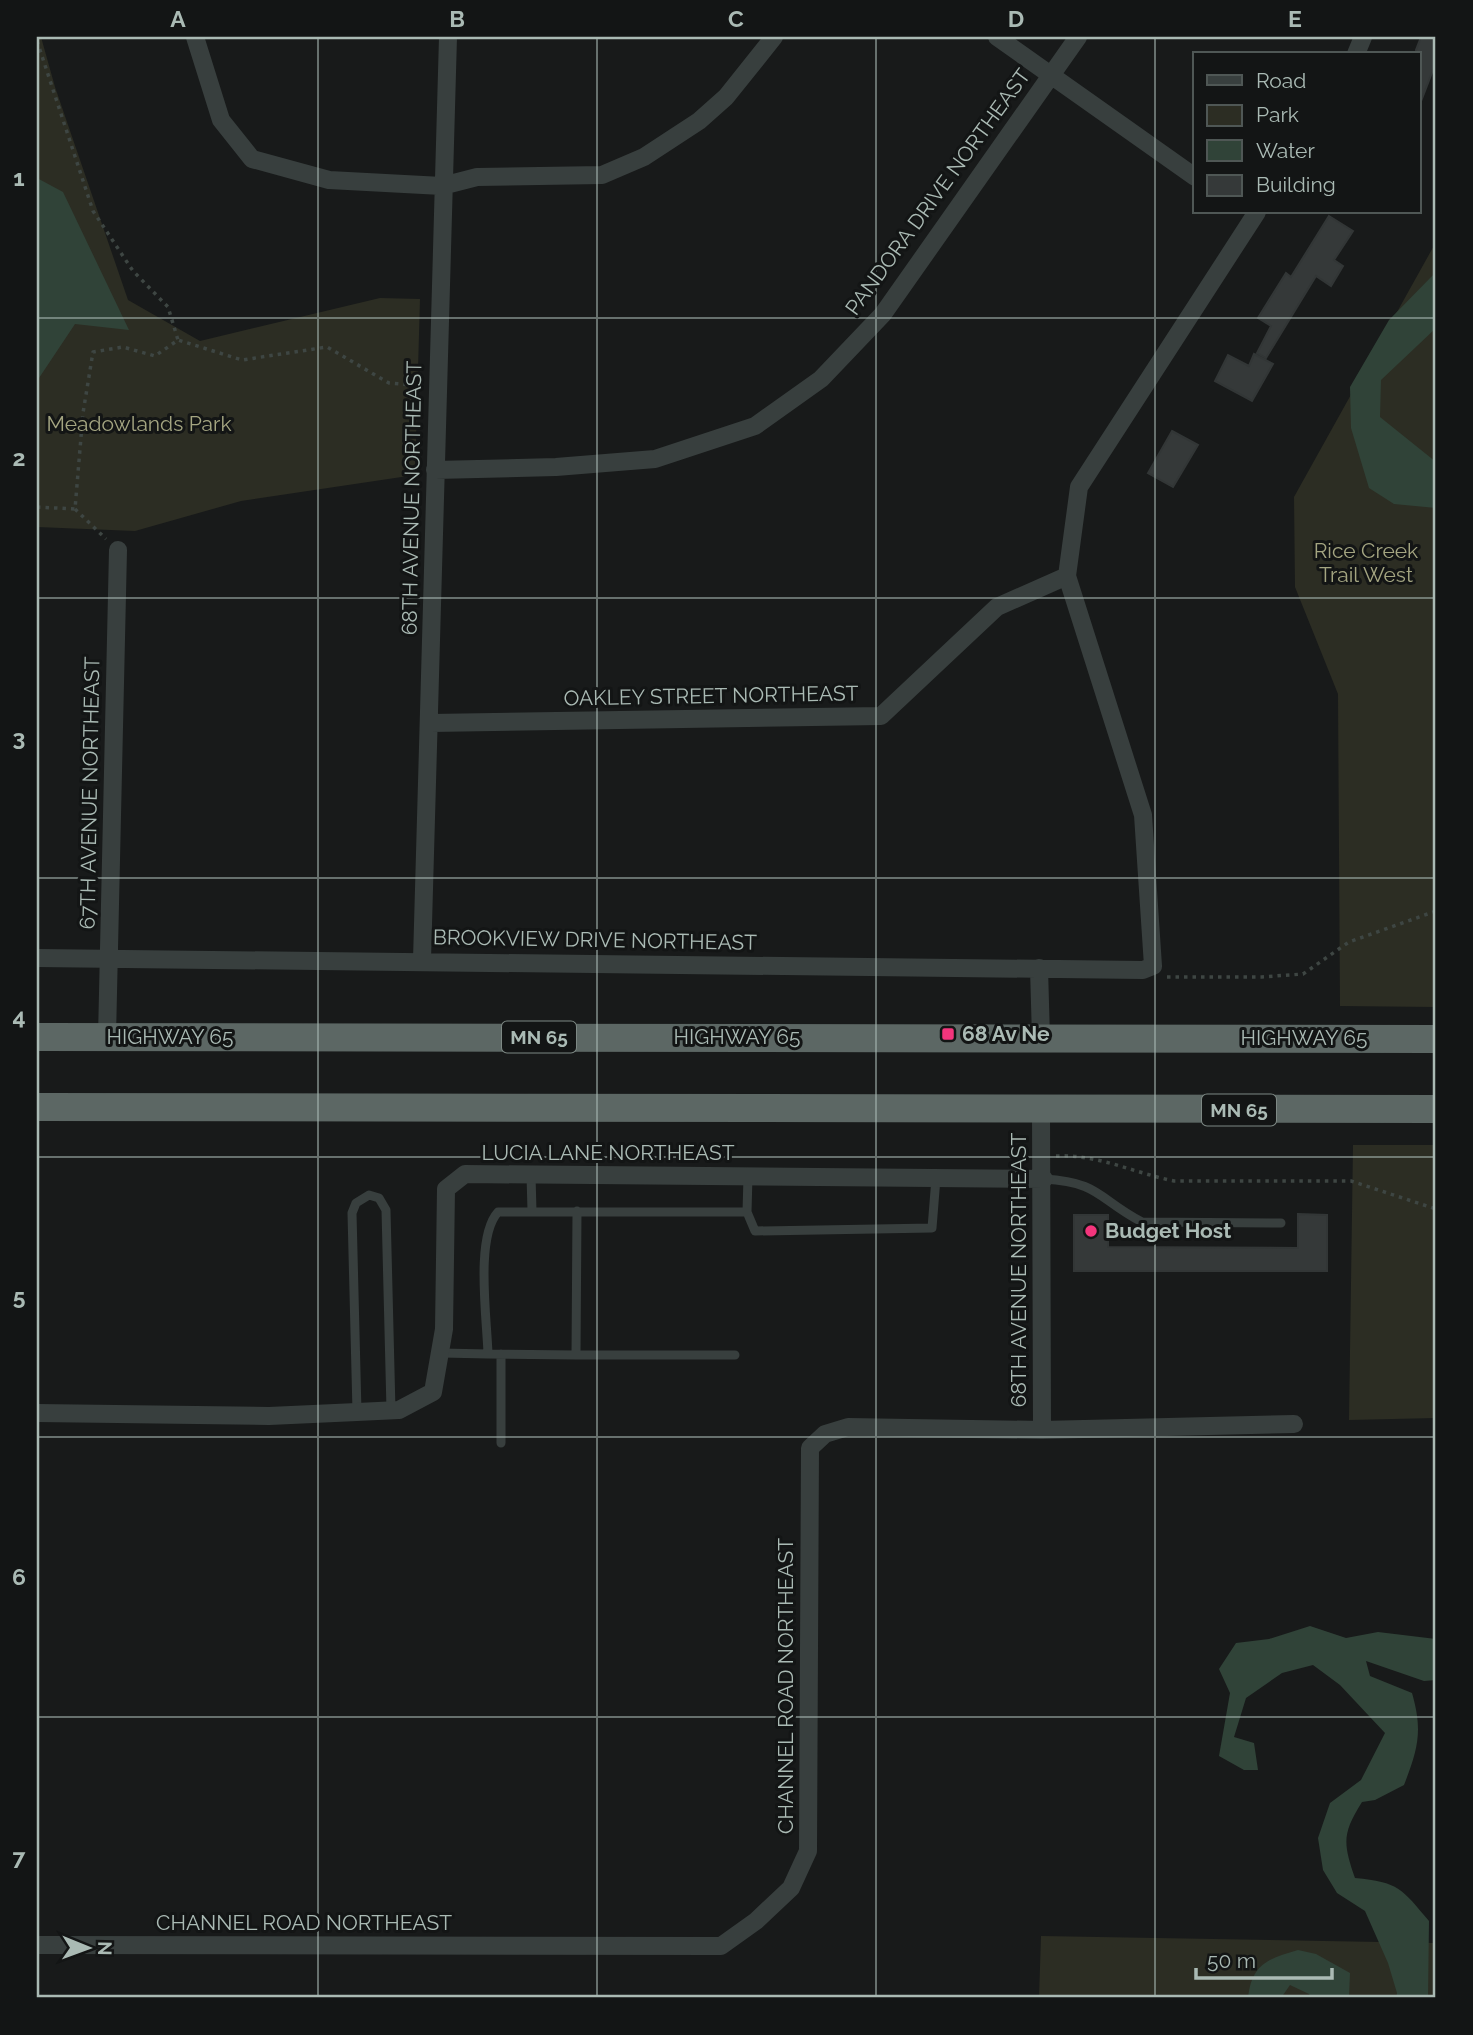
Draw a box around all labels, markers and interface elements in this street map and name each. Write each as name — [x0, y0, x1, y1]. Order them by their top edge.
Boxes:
text: A — [170, 5, 186, 32]
text: B — [449, 5, 465, 32]
text: C — [728, 5, 744, 32]
text: D — [1008, 5, 1024, 32]
text: E — [1288, 5, 1302, 32]
legend — [1193, 52, 1420, 214]
street label: PANDORA DRIVE NORTHEAST — [840, 64, 1035, 320]
text: Road — [1256, 68, 1306, 93]
text: Park — [1256, 102, 1299, 127]
text: Water — [1256, 138, 1315, 163]
text: 1 — [13, 164, 25, 191]
text: Building — [1256, 172, 1336, 197]
street label: 68TH AVENUE NORTHEAST — [397, 360, 426, 635]
park label: Meadowlands Park — [46, 411, 232, 436]
text: 2 — [13, 444, 25, 471]
park label: Rice Creek Trail West — [1314, 538, 1418, 587]
street label: 67TH AVENUE NORTHEAST — [75, 656, 104, 930]
street label: OAKLEY STREET NORTHEAST — [563, 680, 859, 711]
text: 3 — [13, 724, 25, 751]
street label: BROOKVIEW DRIVE NORTHEAST — [433, 924, 757, 955]
text: 4 — [12, 1003, 26, 1030]
road number: MN 65 — [502, 1021, 576, 1052]
place label: 68 Av Ne — [962, 1021, 1050, 1046]
street label: HIGHWAY 65 — [107, 1024, 233, 1049]
street label: HIGHWAY 65 — [674, 1024, 800, 1049]
street label: HIGHWAY 65 — [1241, 1025, 1367, 1050]
marker: 68 Av Ne — [940, 1026, 956, 1042]
road number: MN 65 — [1202, 1094, 1276, 1126]
street label: 68TH AVENUE NORTHEAST — [1006, 1133, 1031, 1407]
street label: LUCIA LANE NORTHEAST — [482, 1140, 735, 1165]
place label: Budget Host — [1105, 1218, 1231, 1243]
marker: Budget Host — [1083, 1223, 1099, 1239]
text: 5 — [13, 1283, 26, 1310]
street label: CHANNEL ROAD NORTHEAST — [773, 1538, 798, 1834]
text: 6 — [12, 1563, 26, 1590]
text: 7 — [13, 1843, 26, 1870]
street label: CHANNEL ROAD NORTHEAST — [156, 1910, 452, 1935]
north arrow — [52, 1912, 122, 1982]
scale bar — [1196, 1937, 1333, 1981]
text: N — [94, 1941, 116, 1956]
text: 50 m — [1207, 1948, 1256, 1973]

